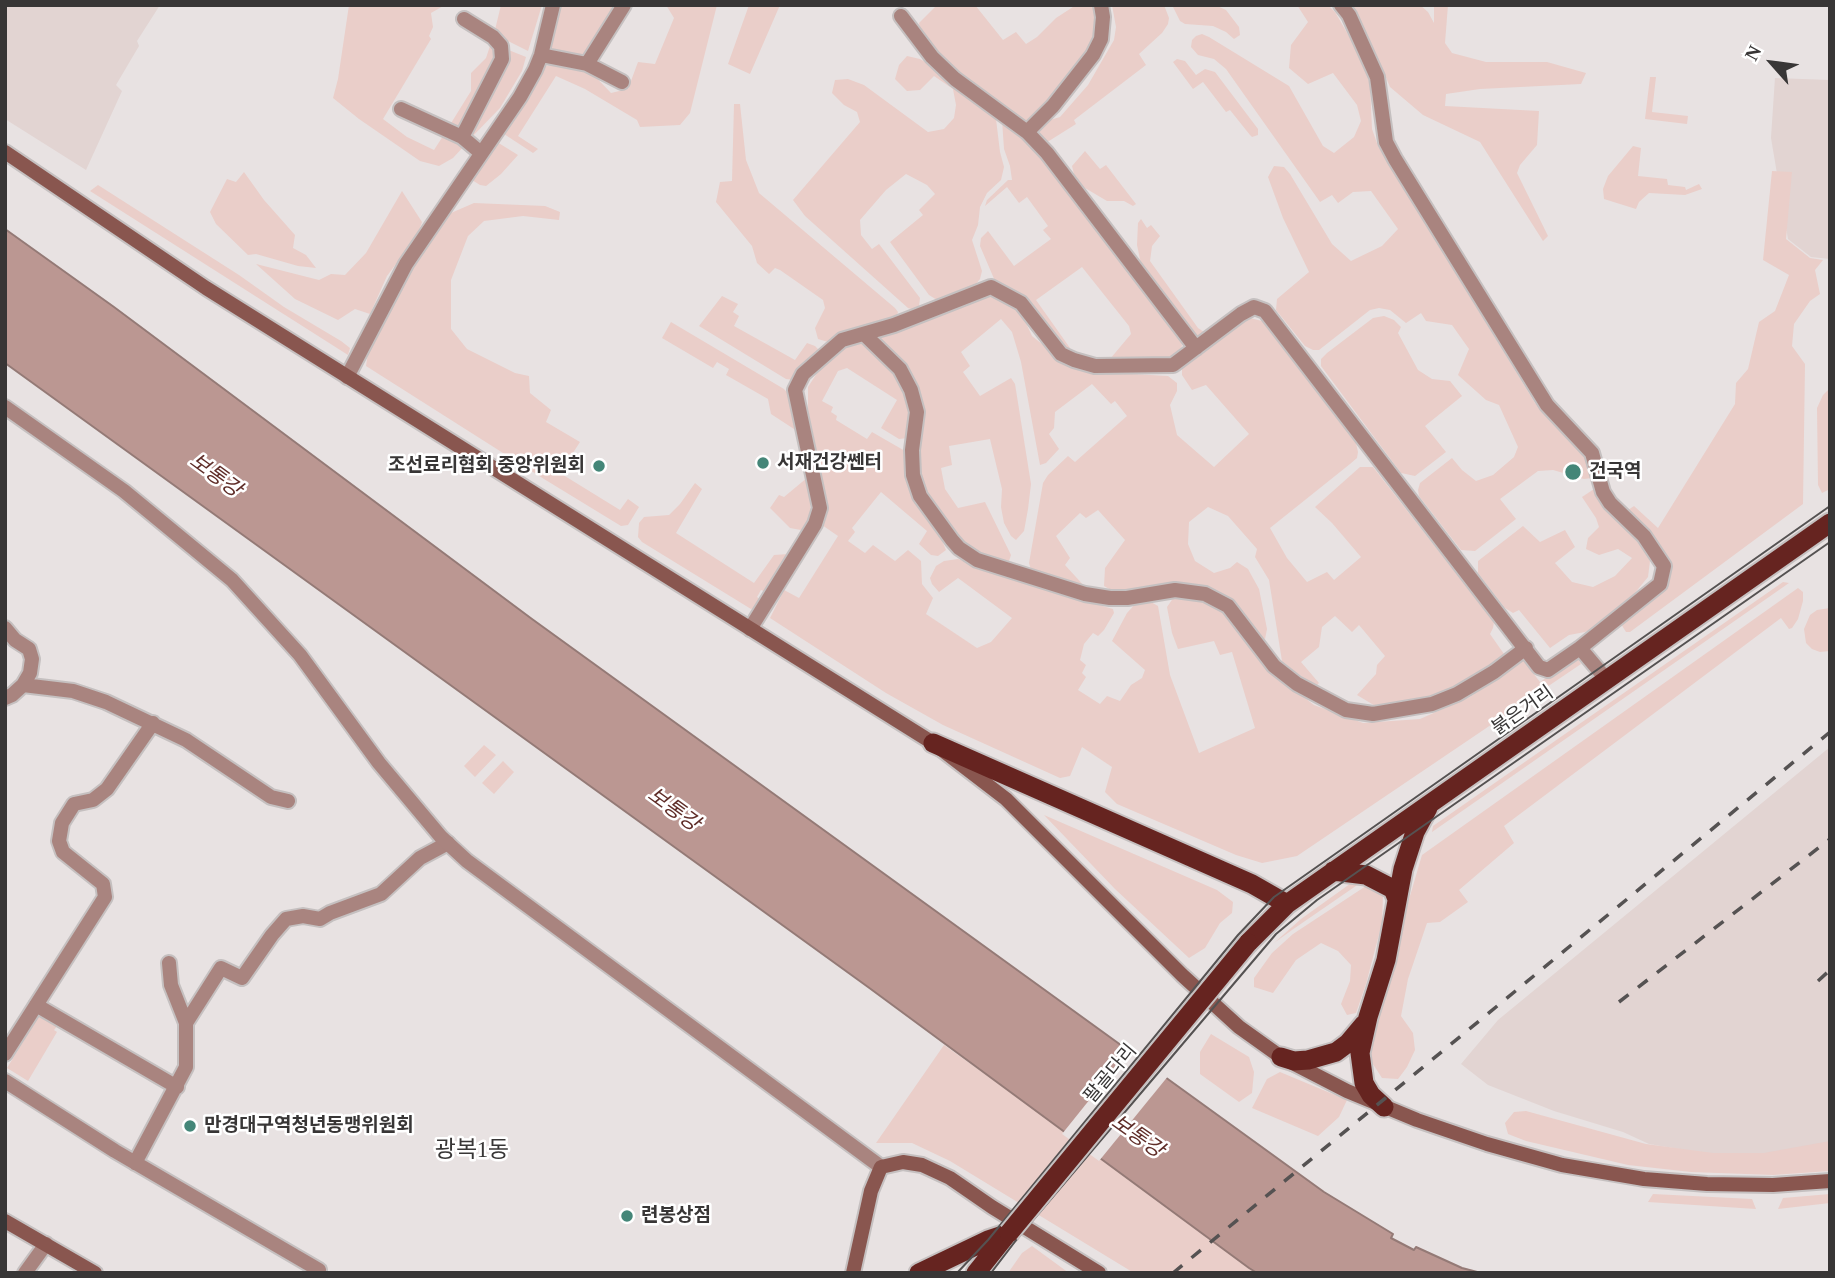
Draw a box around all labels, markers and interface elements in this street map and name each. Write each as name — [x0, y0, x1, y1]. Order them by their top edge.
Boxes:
north arrow — [1737, 28, 1807, 98]
text: N — [1741, 42, 1766, 64]
water label: 보통강 — [184, 449, 246, 503]
place label: 서재건강쎈터 — [777, 452, 882, 474]
place label: 조선료리협회 중앙위원회 — [388, 455, 585, 477]
marker: 서재건강쎈터 — [755, 455, 771, 471]
marker: 조선료리협회 중앙위원회 — [591, 458, 607, 474]
place label: 건국역 — [1589, 461, 1641, 483]
marker: 건국역 — [1563, 462, 1583, 482]
street label: 붉은거리 — [1488, 682, 1558, 740]
water label: 보통강 — [642, 783, 704, 837]
street label: 팔골다리 — [1080, 1040, 1142, 1108]
water label: 보통강 — [1106, 1110, 1168, 1164]
place label: 만경대구역청년동맹위원회 — [204, 1115, 414, 1137]
marker: 만경대구역청년동맹위원회 — [182, 1118, 198, 1134]
district label: 광복1동 — [435, 1137, 509, 1165]
place label: 련봉상점 — [641, 1205, 711, 1227]
marker: 련봉상점 — [619, 1208, 635, 1224]

